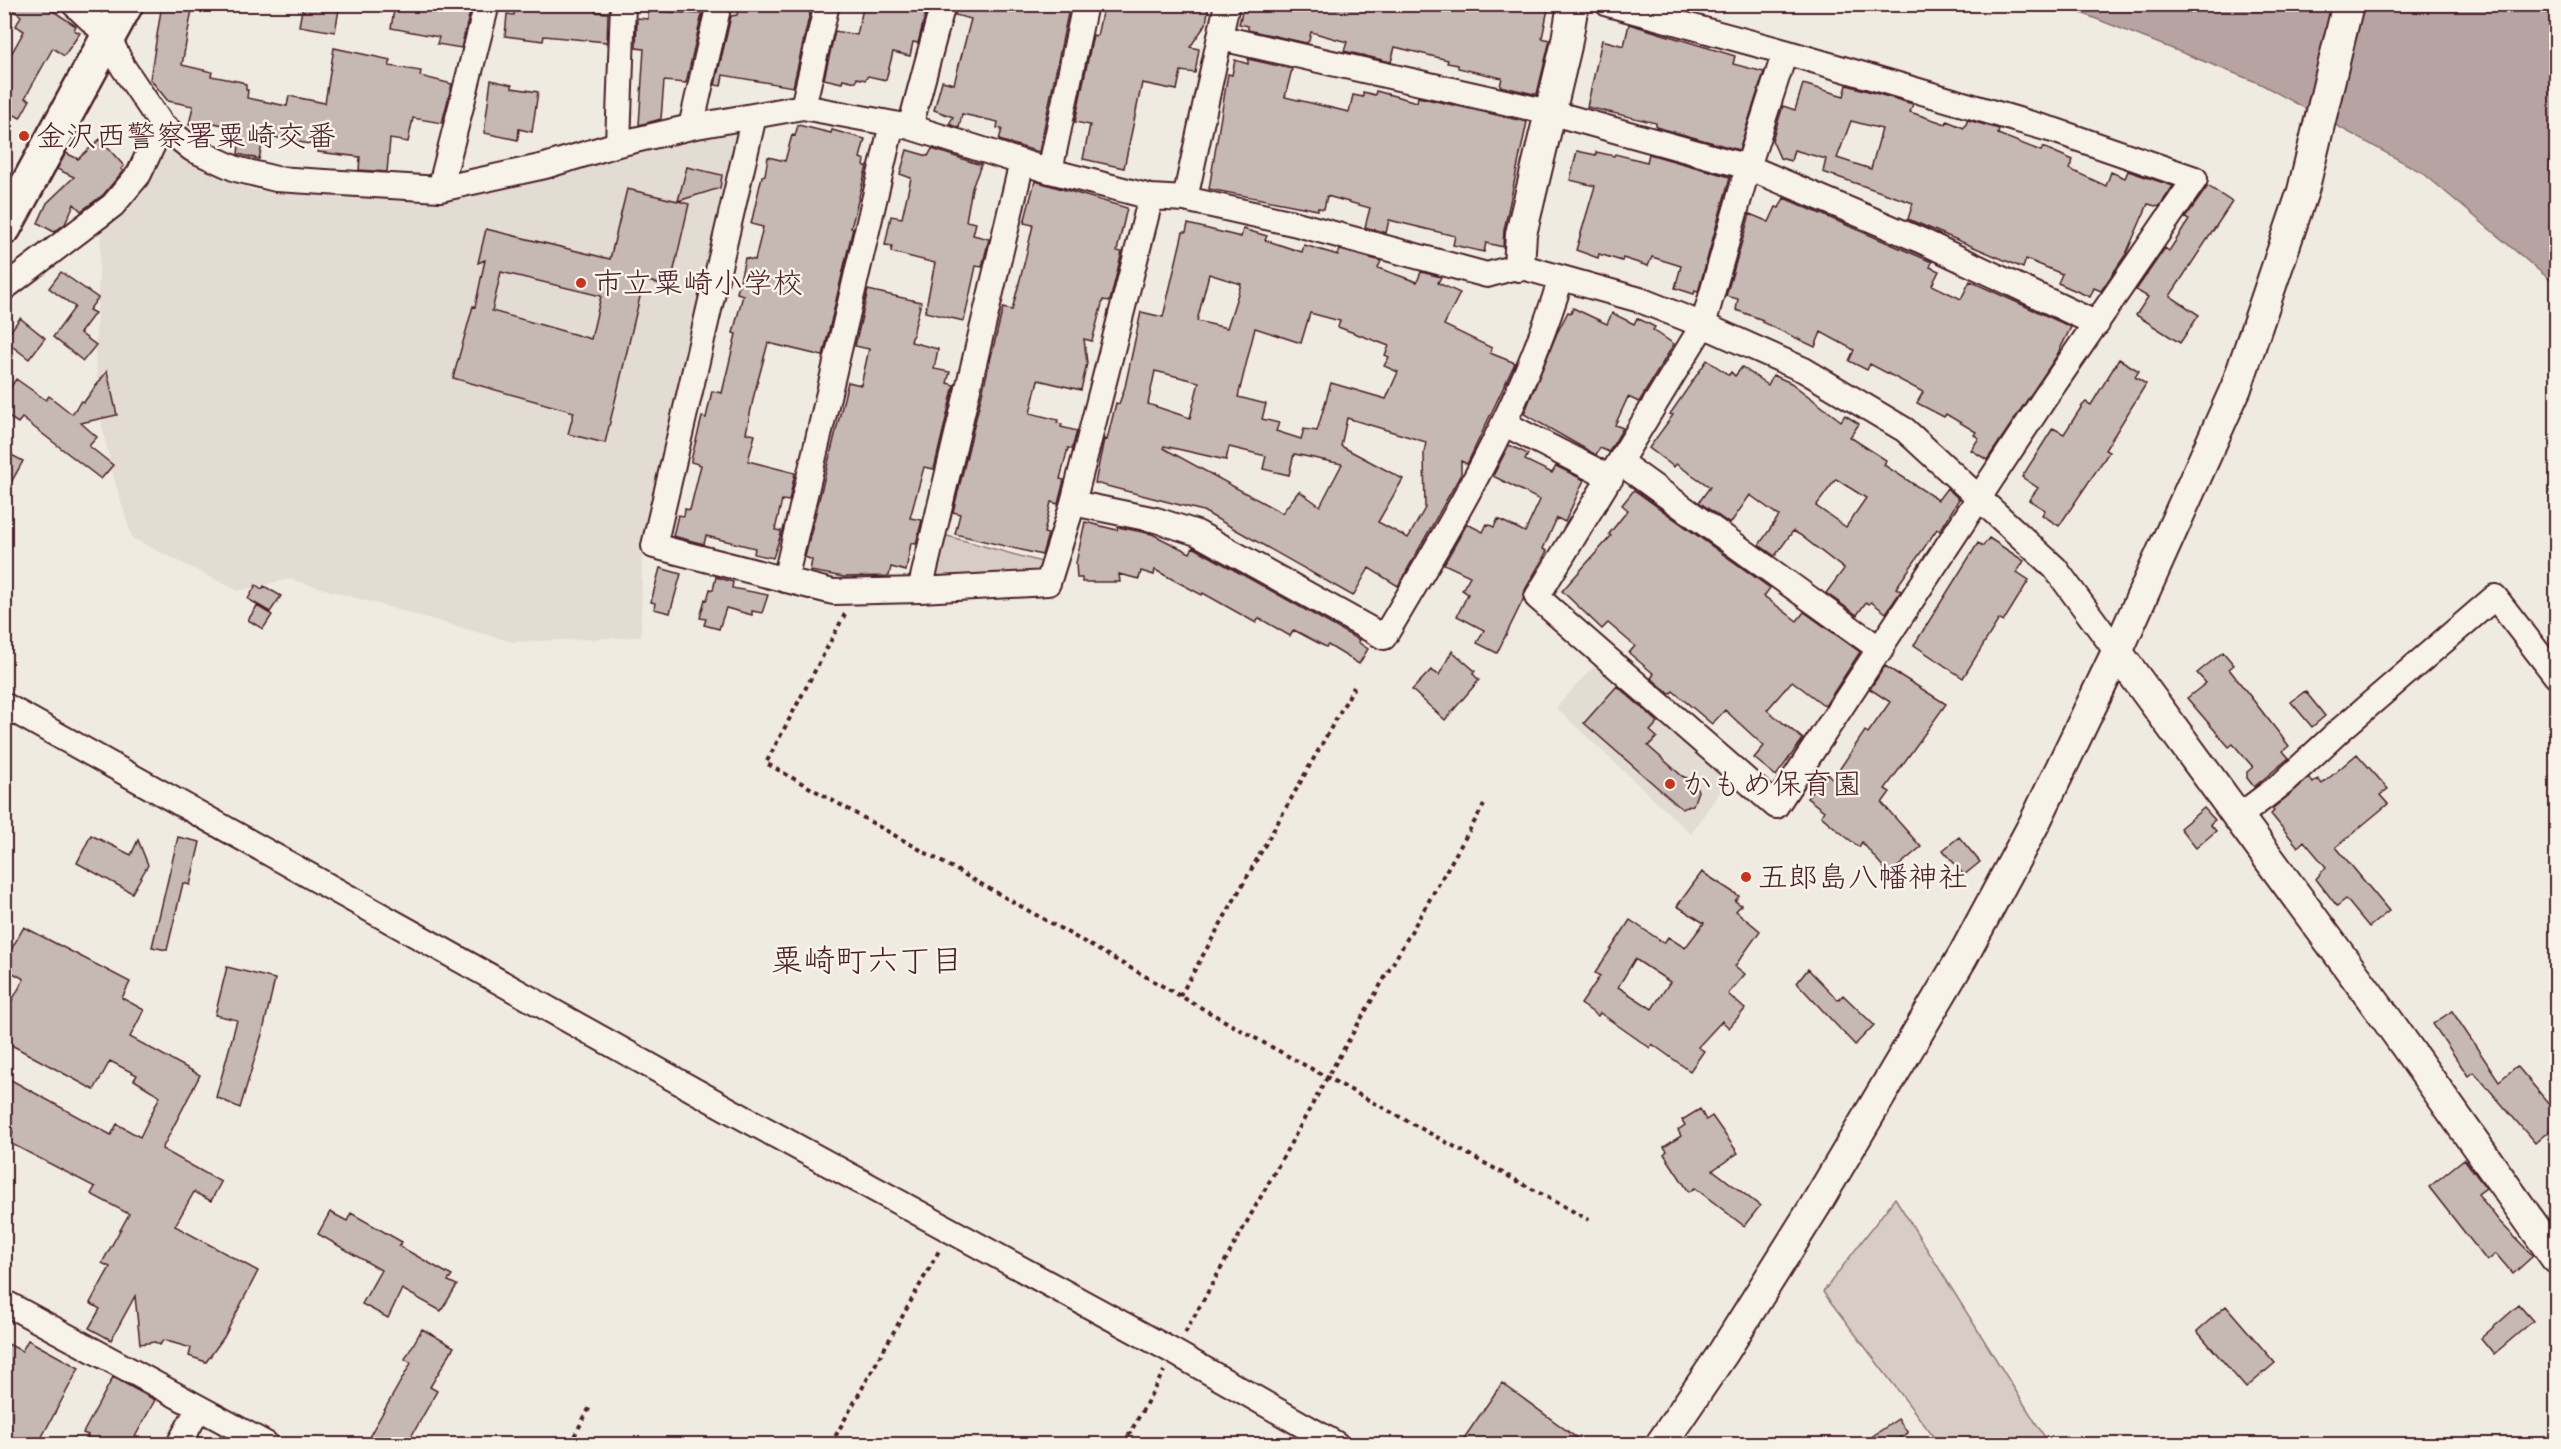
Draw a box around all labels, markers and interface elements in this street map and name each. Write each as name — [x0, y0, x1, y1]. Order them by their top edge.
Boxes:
place label: 金沢西警察署粟崎交番 — [36, 117, 336, 155]
marker: 金沢西警察署粟崎交番 — [17, 129, 31, 143]
place label: 市立粟崎小学校 — [593, 264, 803, 302]
marker: 市立粟崎小学校 — [574, 276, 588, 290]
place label: かもめ保育園 — [1682, 765, 1862, 803]
marker: かもめ保育園 — [1663, 777, 1677, 791]
place label: 五郎島八幡神社 — [1758, 858, 1968, 896]
marker: 五郎島八幡神社 — [1739, 870, 1753, 884]
district label: 粟崎町六丁目 — [771, 940, 963, 981]

